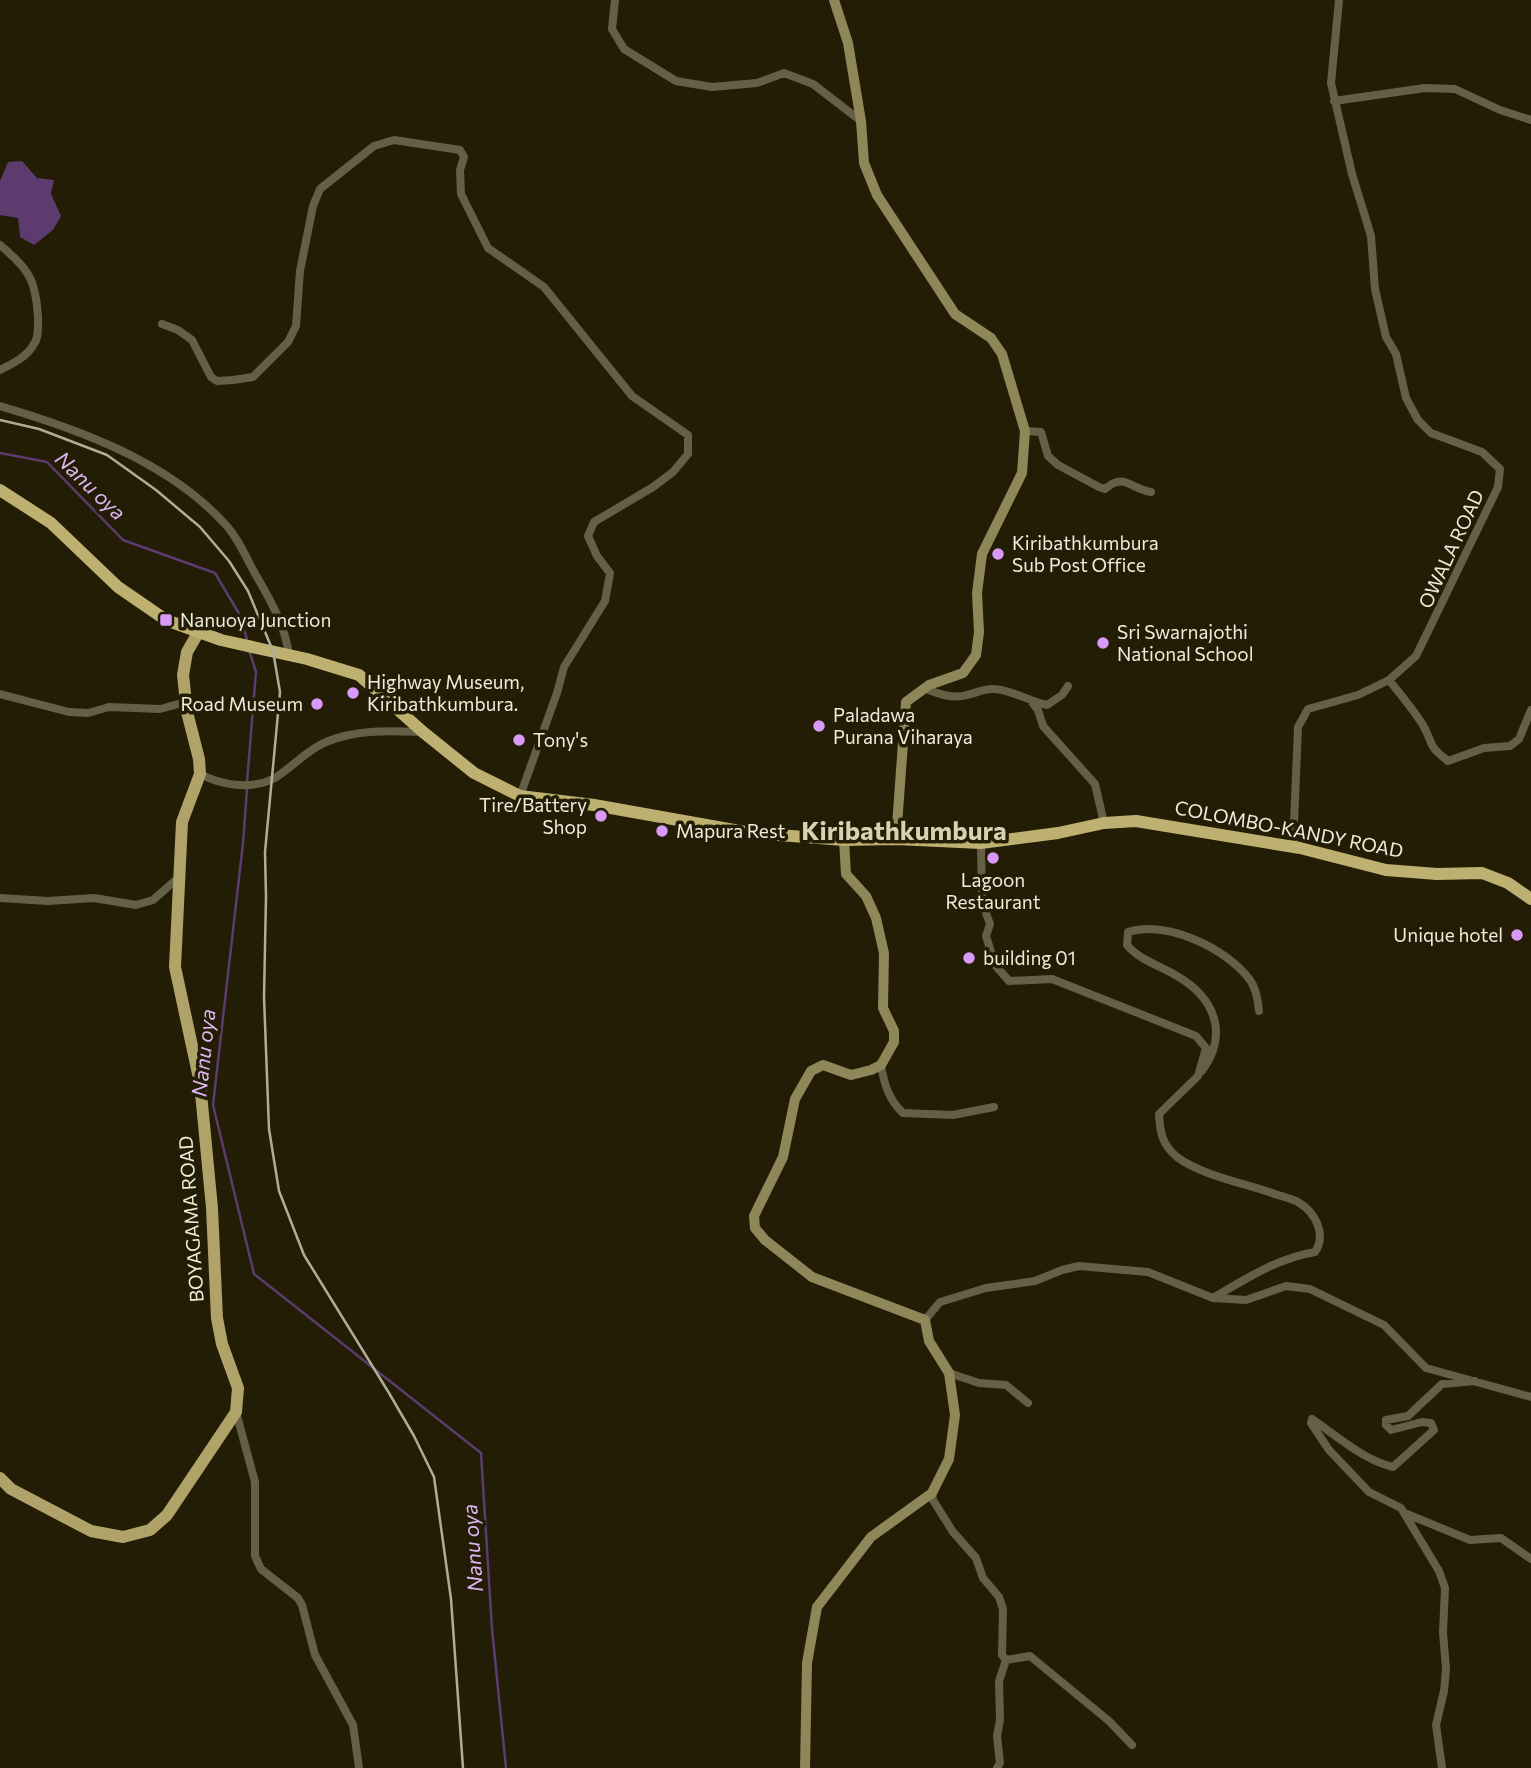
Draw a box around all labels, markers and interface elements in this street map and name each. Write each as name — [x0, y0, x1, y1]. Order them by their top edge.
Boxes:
water label: Nanu oya — [51, 445, 131, 525]
street label: OWALA ROAD — [1413, 486, 1488, 612]
place label: Kiribathkumbura Sub Post Office — [1012, 531, 1159, 576]
marker: Kiribathkumbura Sub Post Office — [990, 546, 1006, 562]
place label: Nanuoya Junction — [180, 608, 331, 631]
marker: Nanuoya Junction — [158, 612, 174, 628]
place label: Sri Swarnajothi National School — [1117, 620, 1254, 665]
marker: Sri Swarnajothi National School — [1095, 635, 1111, 651]
place label: Highway Museum, Kiribathkumbura. — [367, 670, 524, 715]
marker: Highway Museum, Kiribathkumbura. — [345, 685, 361, 701]
place label: Road Museum — [180, 692, 303, 715]
marker: Road Museum — [309, 696, 325, 712]
place label: Paladawa Purana Viharaya — [833, 703, 973, 748]
marker: Paladawa Purana Viharaya — [811, 718, 827, 734]
place label: Tony's — [533, 728, 588, 751]
marker: Tony's — [511, 732, 527, 748]
place label: Tire/Battery Shop — [479, 793, 587, 838]
street label: COLOMBO-KANDY ROAD — [1173, 795, 1405, 862]
marker: Tire/Battery Shop — [593, 808, 609, 824]
district label: Kiribathkumbura — [801, 814, 1007, 845]
place label: Mapura Rest — [676, 819, 785, 842]
marker: Mapura Rest — [654, 823, 670, 839]
marker: Lagoon Restaurant — [985, 850, 1001, 866]
place label: Lagoon Restaurant — [945, 868, 1041, 913]
place label: Unique hotel — [1393, 923, 1503, 946]
marker: Unique hotel — [1509, 927, 1525, 943]
place label: building 01 — [983, 946, 1076, 969]
marker: building 01 — [961, 950, 977, 966]
water label: Nanu oya — [185, 1008, 220, 1098]
street label: BOYAGAMA ROAD — [173, 1135, 208, 1303]
water label: Nanu oya — [456, 1503, 487, 1593]

